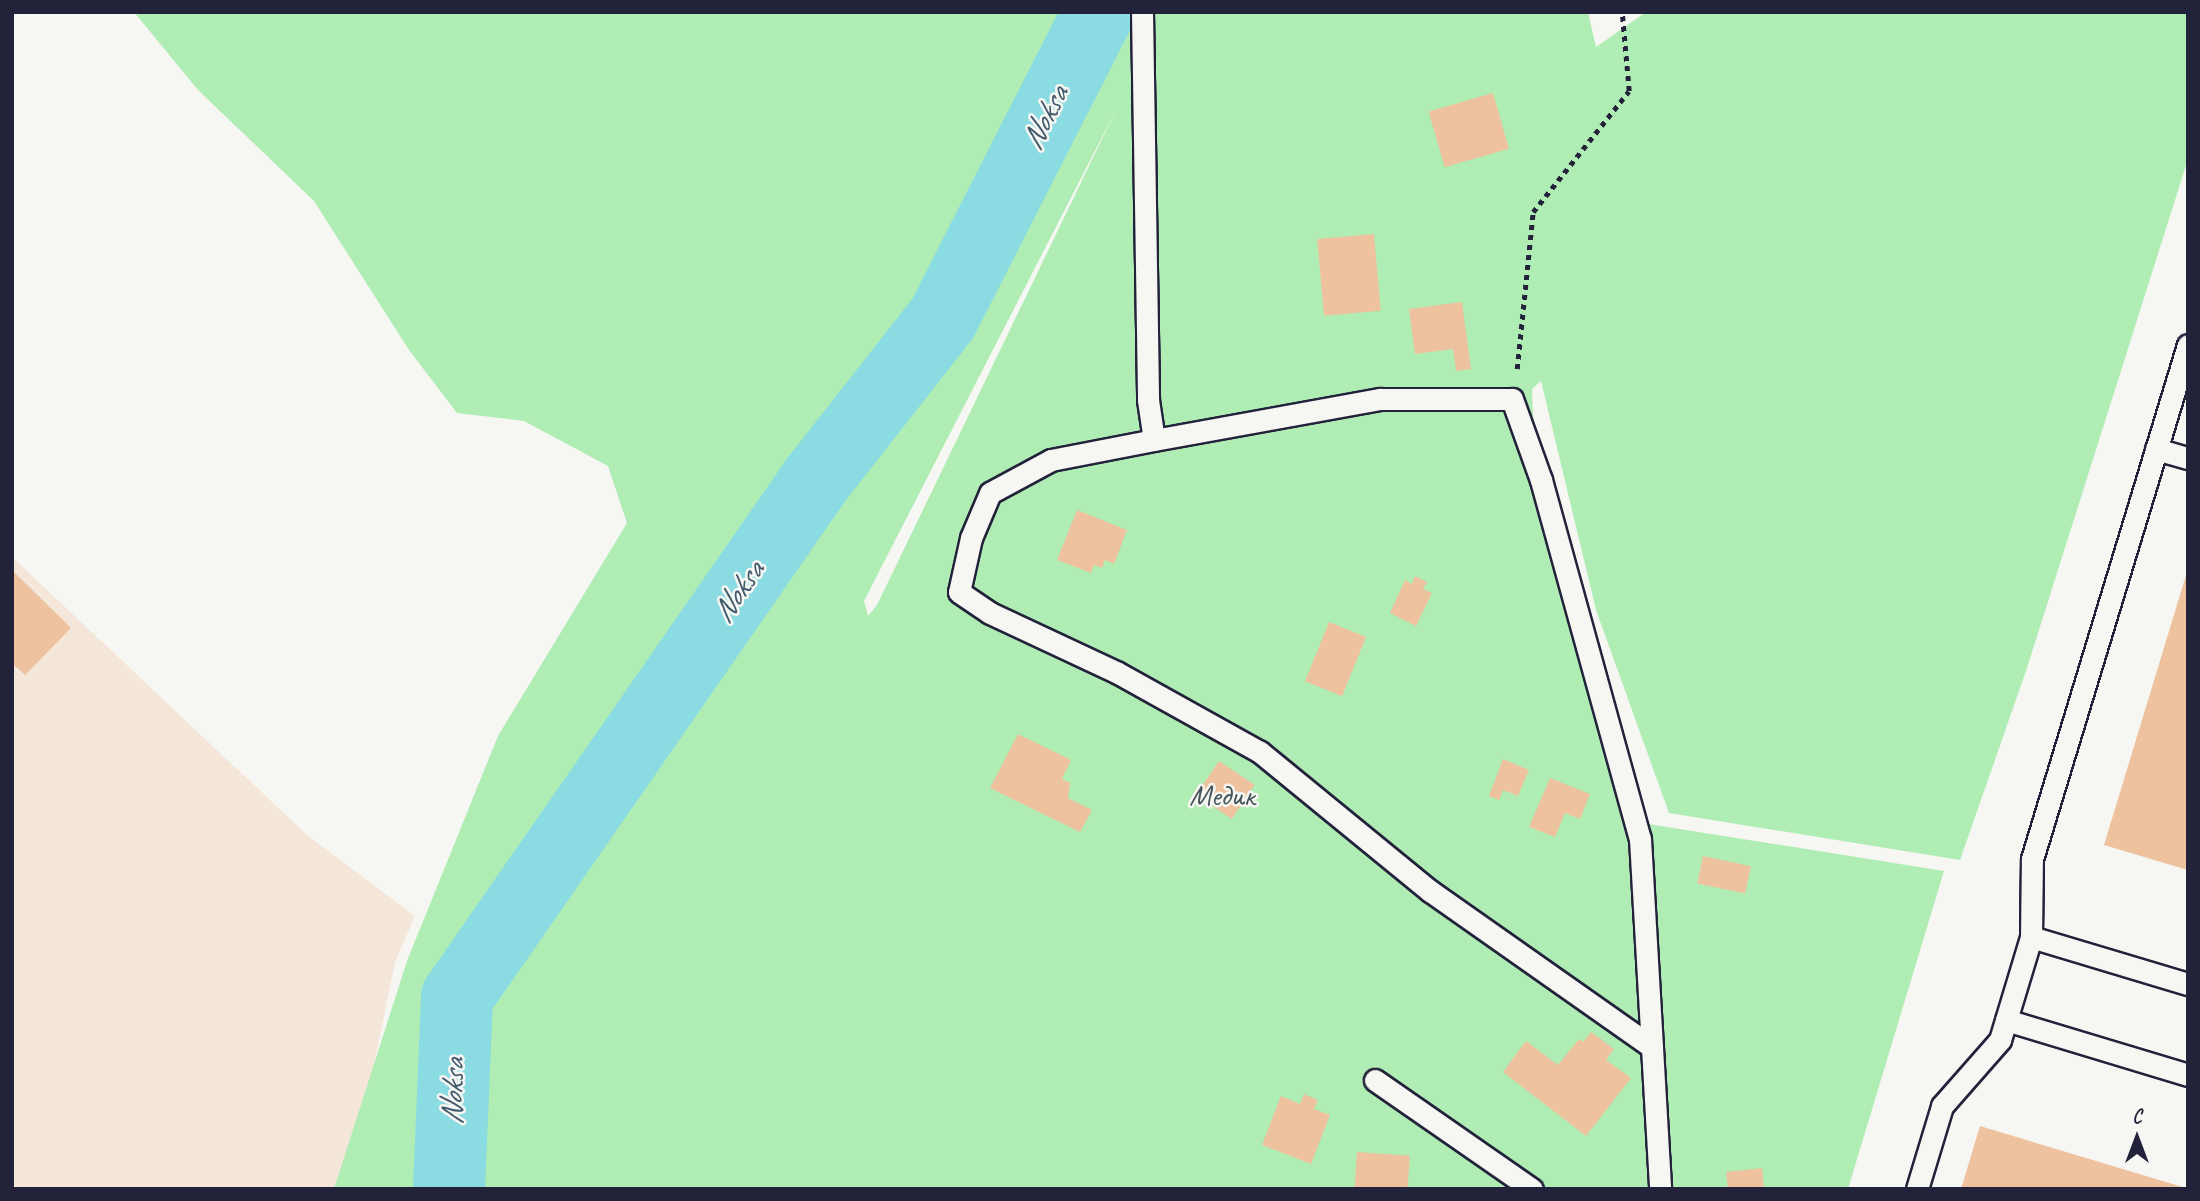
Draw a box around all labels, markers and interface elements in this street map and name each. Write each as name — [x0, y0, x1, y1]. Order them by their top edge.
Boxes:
water label: Noksa — [1013, 80, 1077, 156]
water label: Noksa — [703, 554, 773, 630]
park label: Медик — [1189, 777, 1255, 813]
water label: Noksa — [433, 1058, 473, 1126]
north arrow — [2102, 1103, 2172, 1173]
text: С — [2132, 1105, 2142, 1129]

